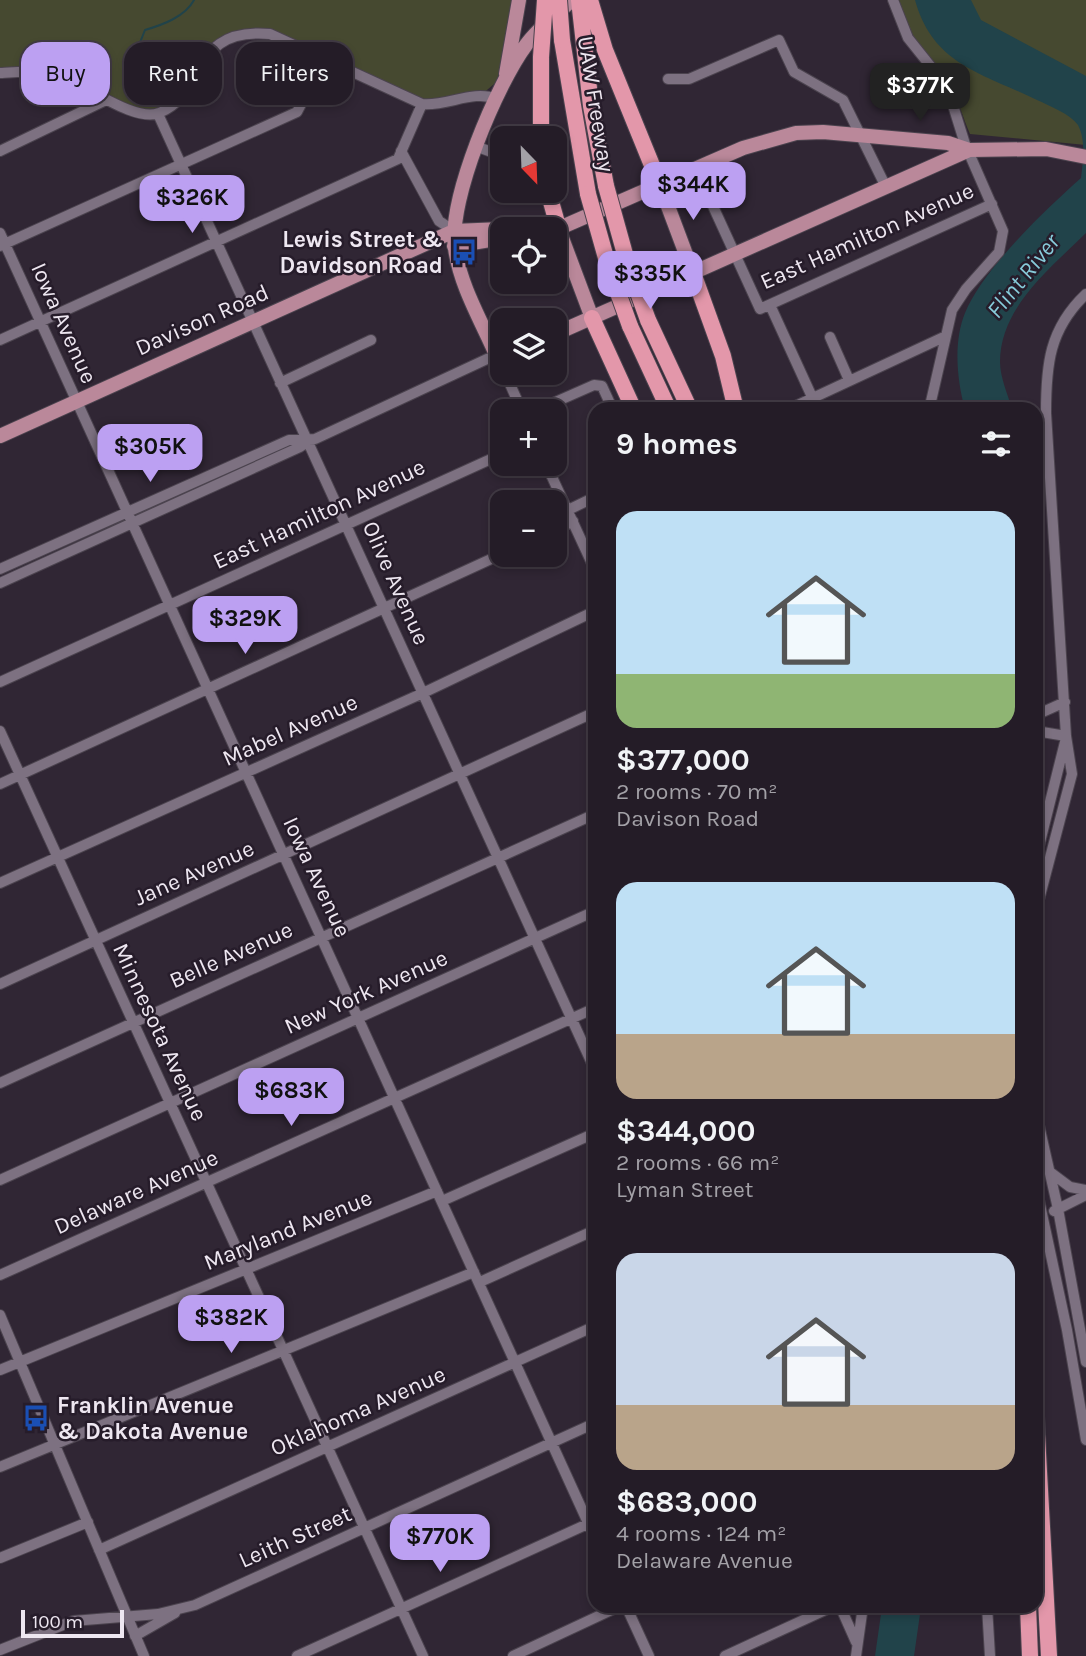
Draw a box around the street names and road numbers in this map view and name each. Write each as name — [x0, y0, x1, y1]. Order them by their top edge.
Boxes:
street label: UAW Freeway — [572, 34, 620, 174]
street label: East Hamilton Avenue — [756, 177, 978, 295]
street label: Iowa Avenue — [25, 258, 103, 388]
street label: Davison Road — [131, 279, 273, 361]
street label: East Hamilton Avenue — [209, 453, 429, 575]
street label: Olive Avenue — [357, 517, 435, 649]
street label: Mabel Avenue — [218, 688, 362, 772]
street label: Iowa Avenue — [277, 813, 357, 941]
street label: Jane Avenue — [130, 834, 258, 912]
street label: Belle Avenue — [165, 916, 297, 994]
street label: Minnesota Avenue — [107, 939, 213, 1125]
street label: New York Avenue — [280, 944, 452, 1040]
street label: Delaware Avenue — [50, 1144, 222, 1240]
street label: Maryland Avenue — [200, 1184, 376, 1276]
street label: Oklahoma Avenue — [266, 1360, 450, 1462]
street label: Leith Street — [234, 1500, 356, 1574]

